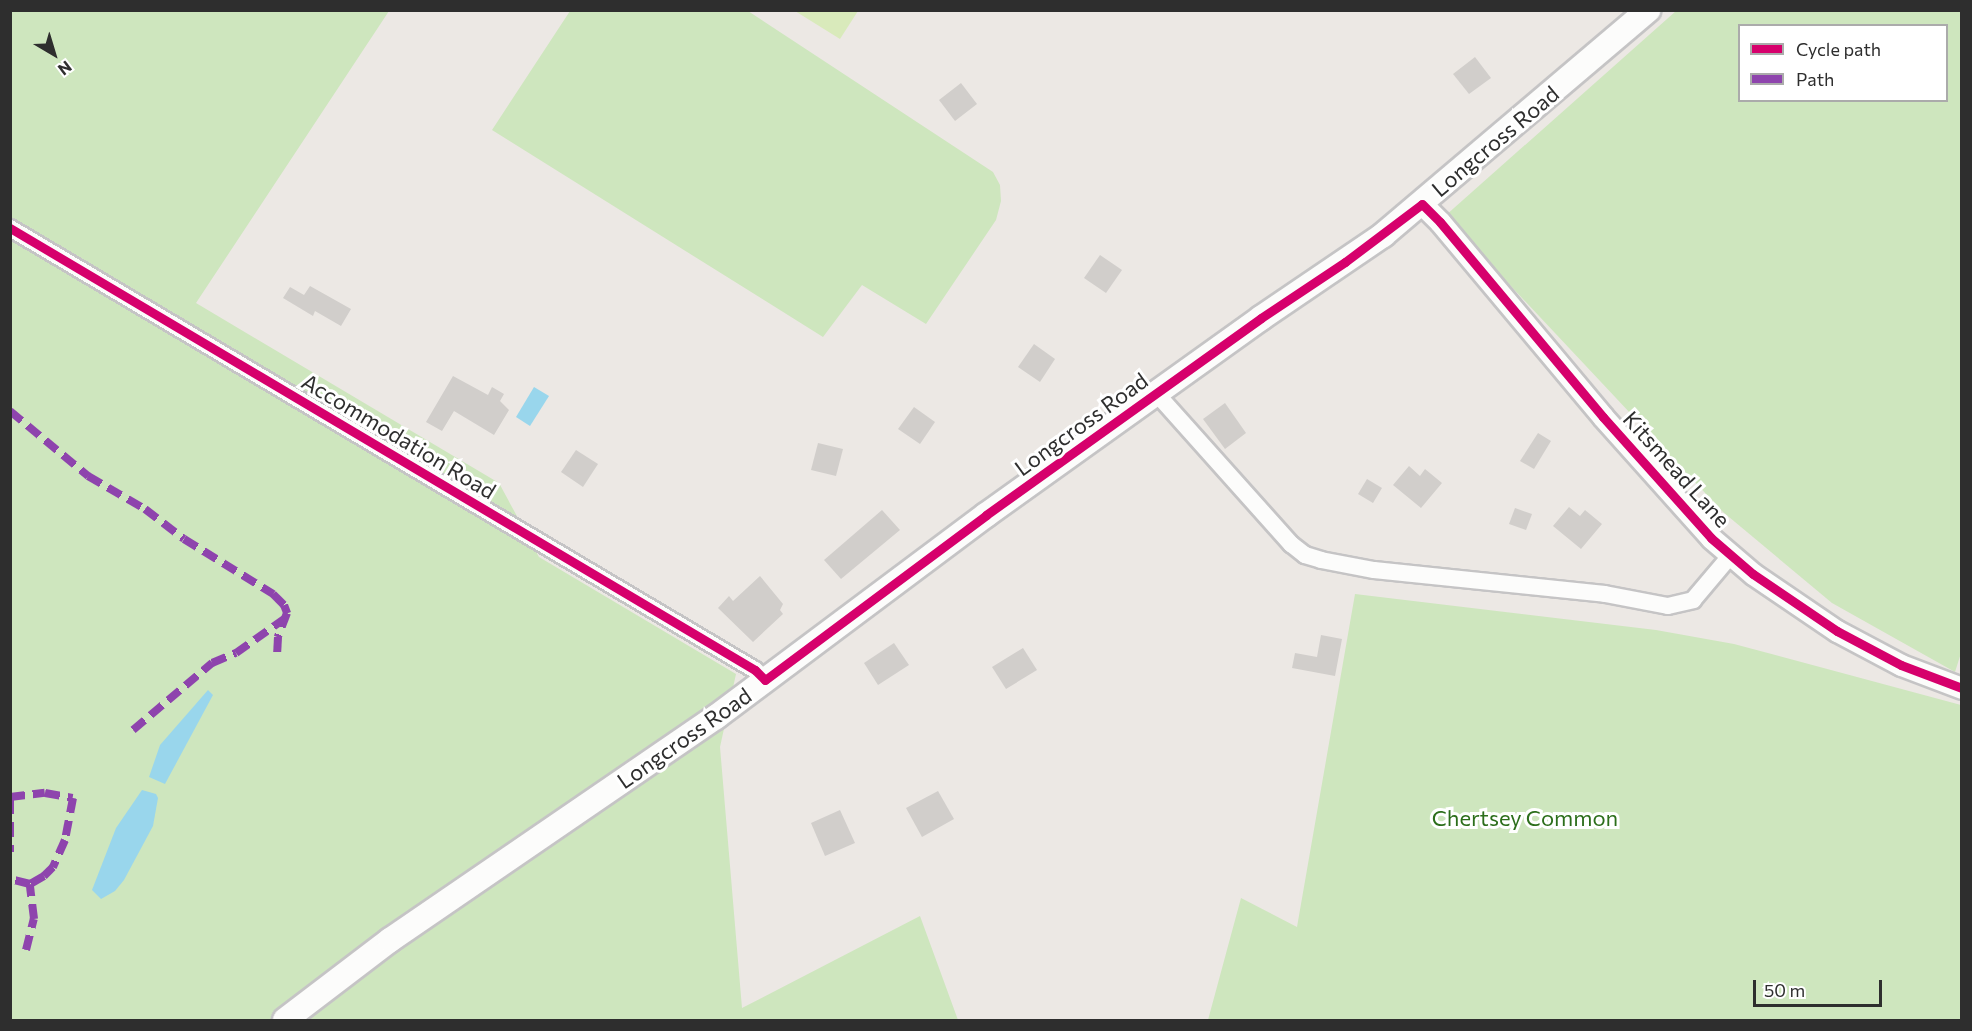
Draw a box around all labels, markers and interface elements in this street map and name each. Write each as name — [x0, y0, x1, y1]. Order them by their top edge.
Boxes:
north arrow — [24, 24, 84, 84]
legend — [1738, 24, 1948, 102]
text: Cycle path — [1796, 38, 1881, 60]
text: N — [55, 57, 76, 80]
text: Path — [1796, 68, 1834, 90]
street label: Longcross Road — [1426, 80, 1564, 202]
street label: Longcross Road — [1009, 367, 1153, 481]
street label: Accommodation Road — [297, 368, 501, 504]
street label: Kitsmead Lane — [1618, 406, 1736, 532]
street label: Longcross Road — [612, 682, 756, 794]
park label: Chertsey Common — [1432, 805, 1618, 831]
scale bar — [1756, 968, 1885, 1006]
text: 50 m — [1764, 979, 1805, 1001]

